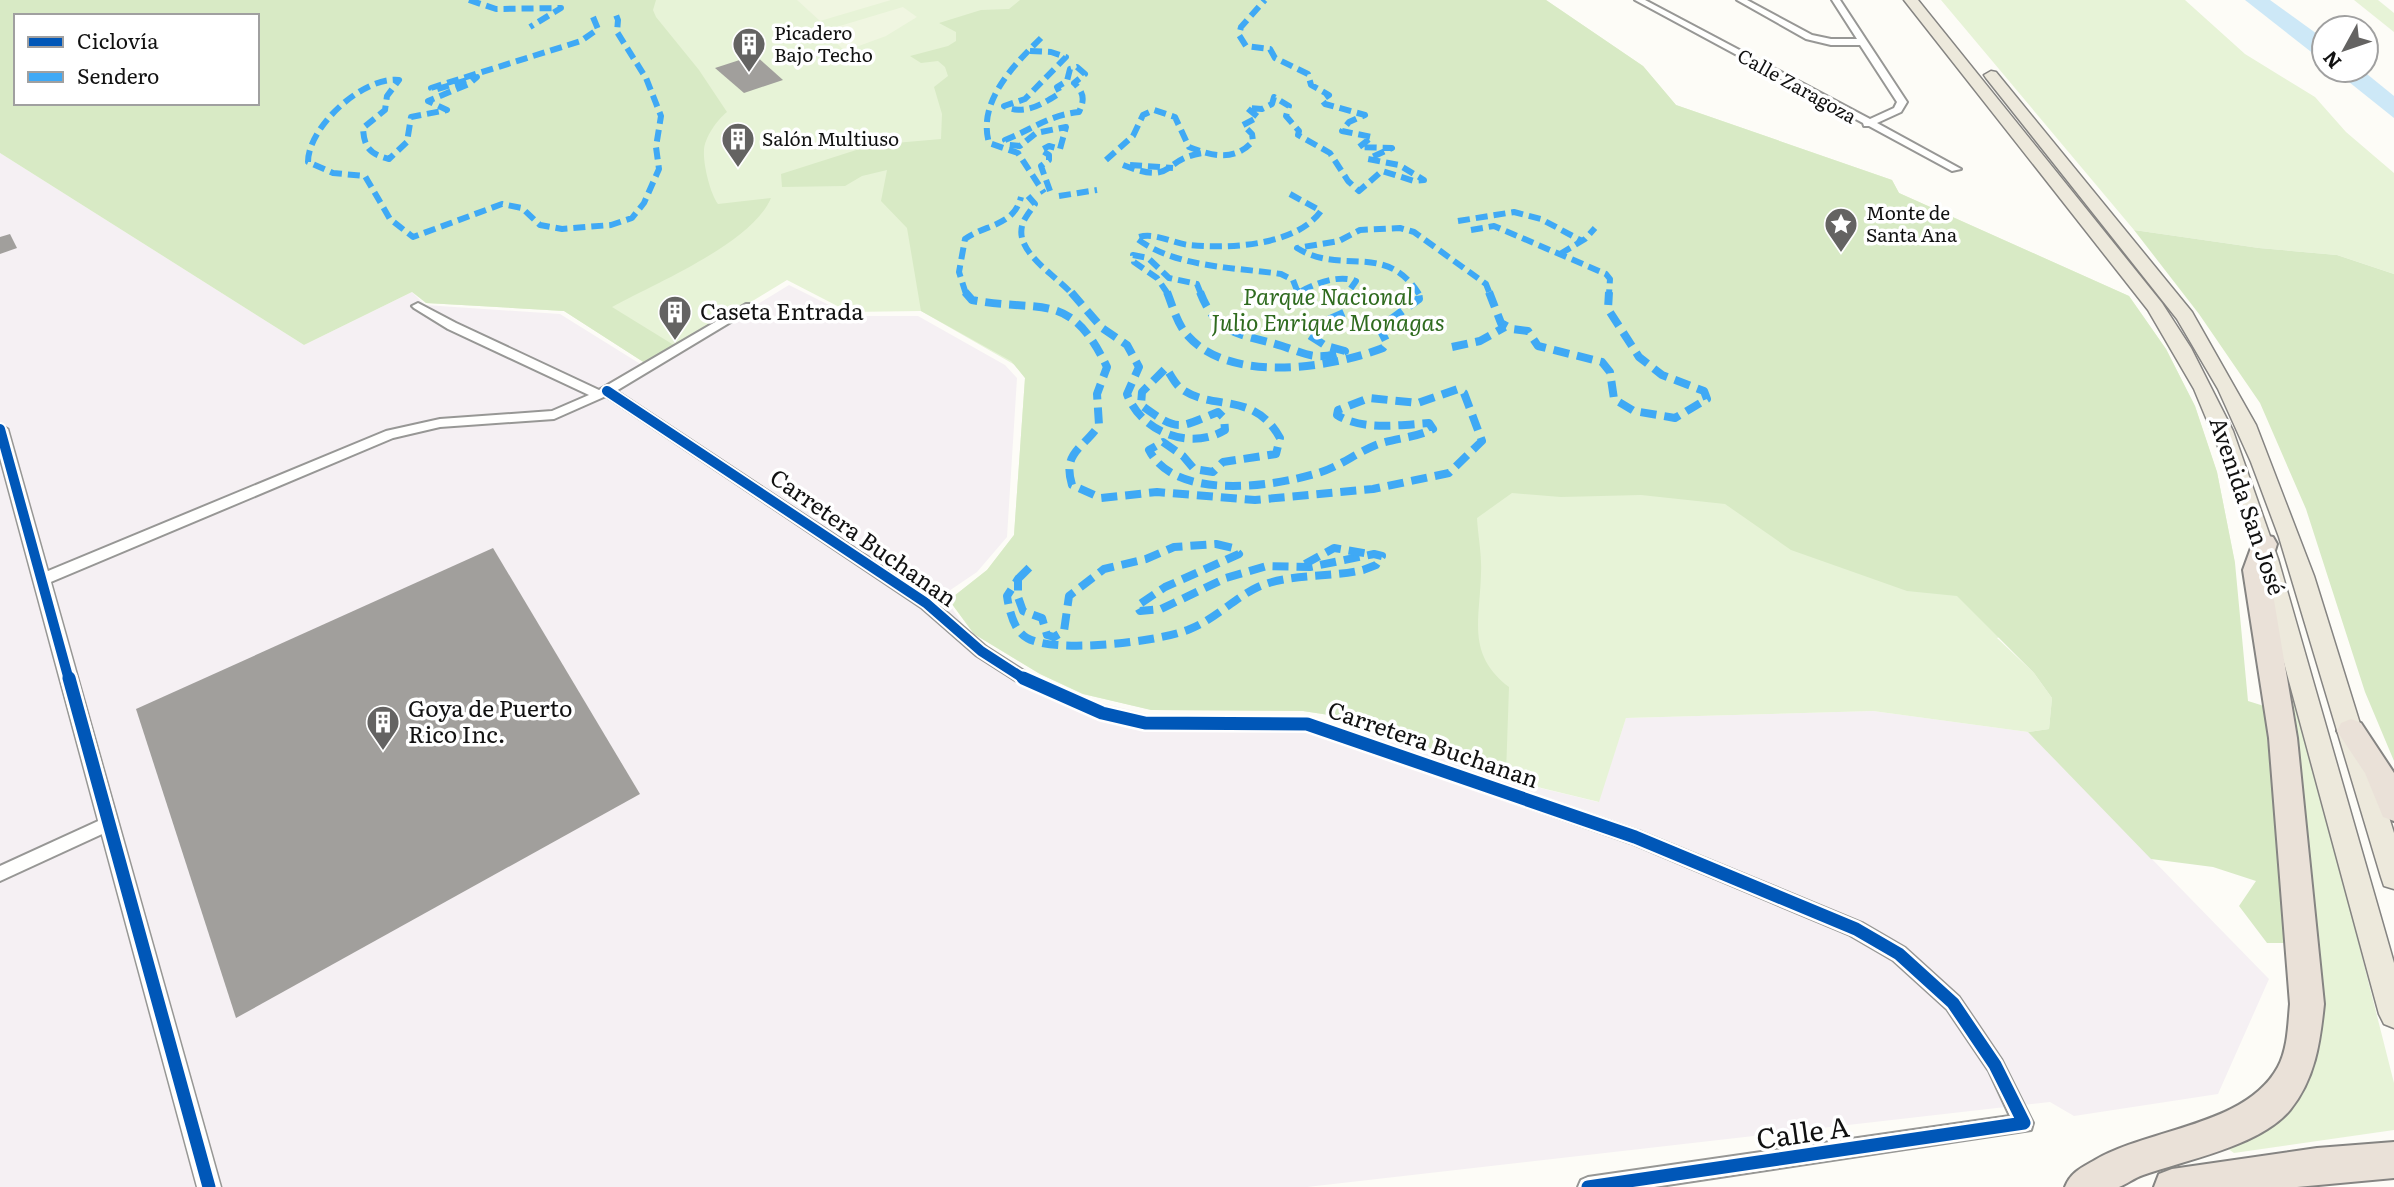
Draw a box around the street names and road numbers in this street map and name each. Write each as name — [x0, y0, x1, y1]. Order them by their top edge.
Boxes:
street label: Calle Zaragoza — [1733, 41, 1863, 130]
street label: Avenida San José — [2202, 412, 2295, 599]
street label: Carretera Buchanan — [764, 459, 964, 614]
street label: Carretera Buchanan — [1324, 691, 1544, 795]
street label: Calle A — [1753, 1104, 1852, 1158]

